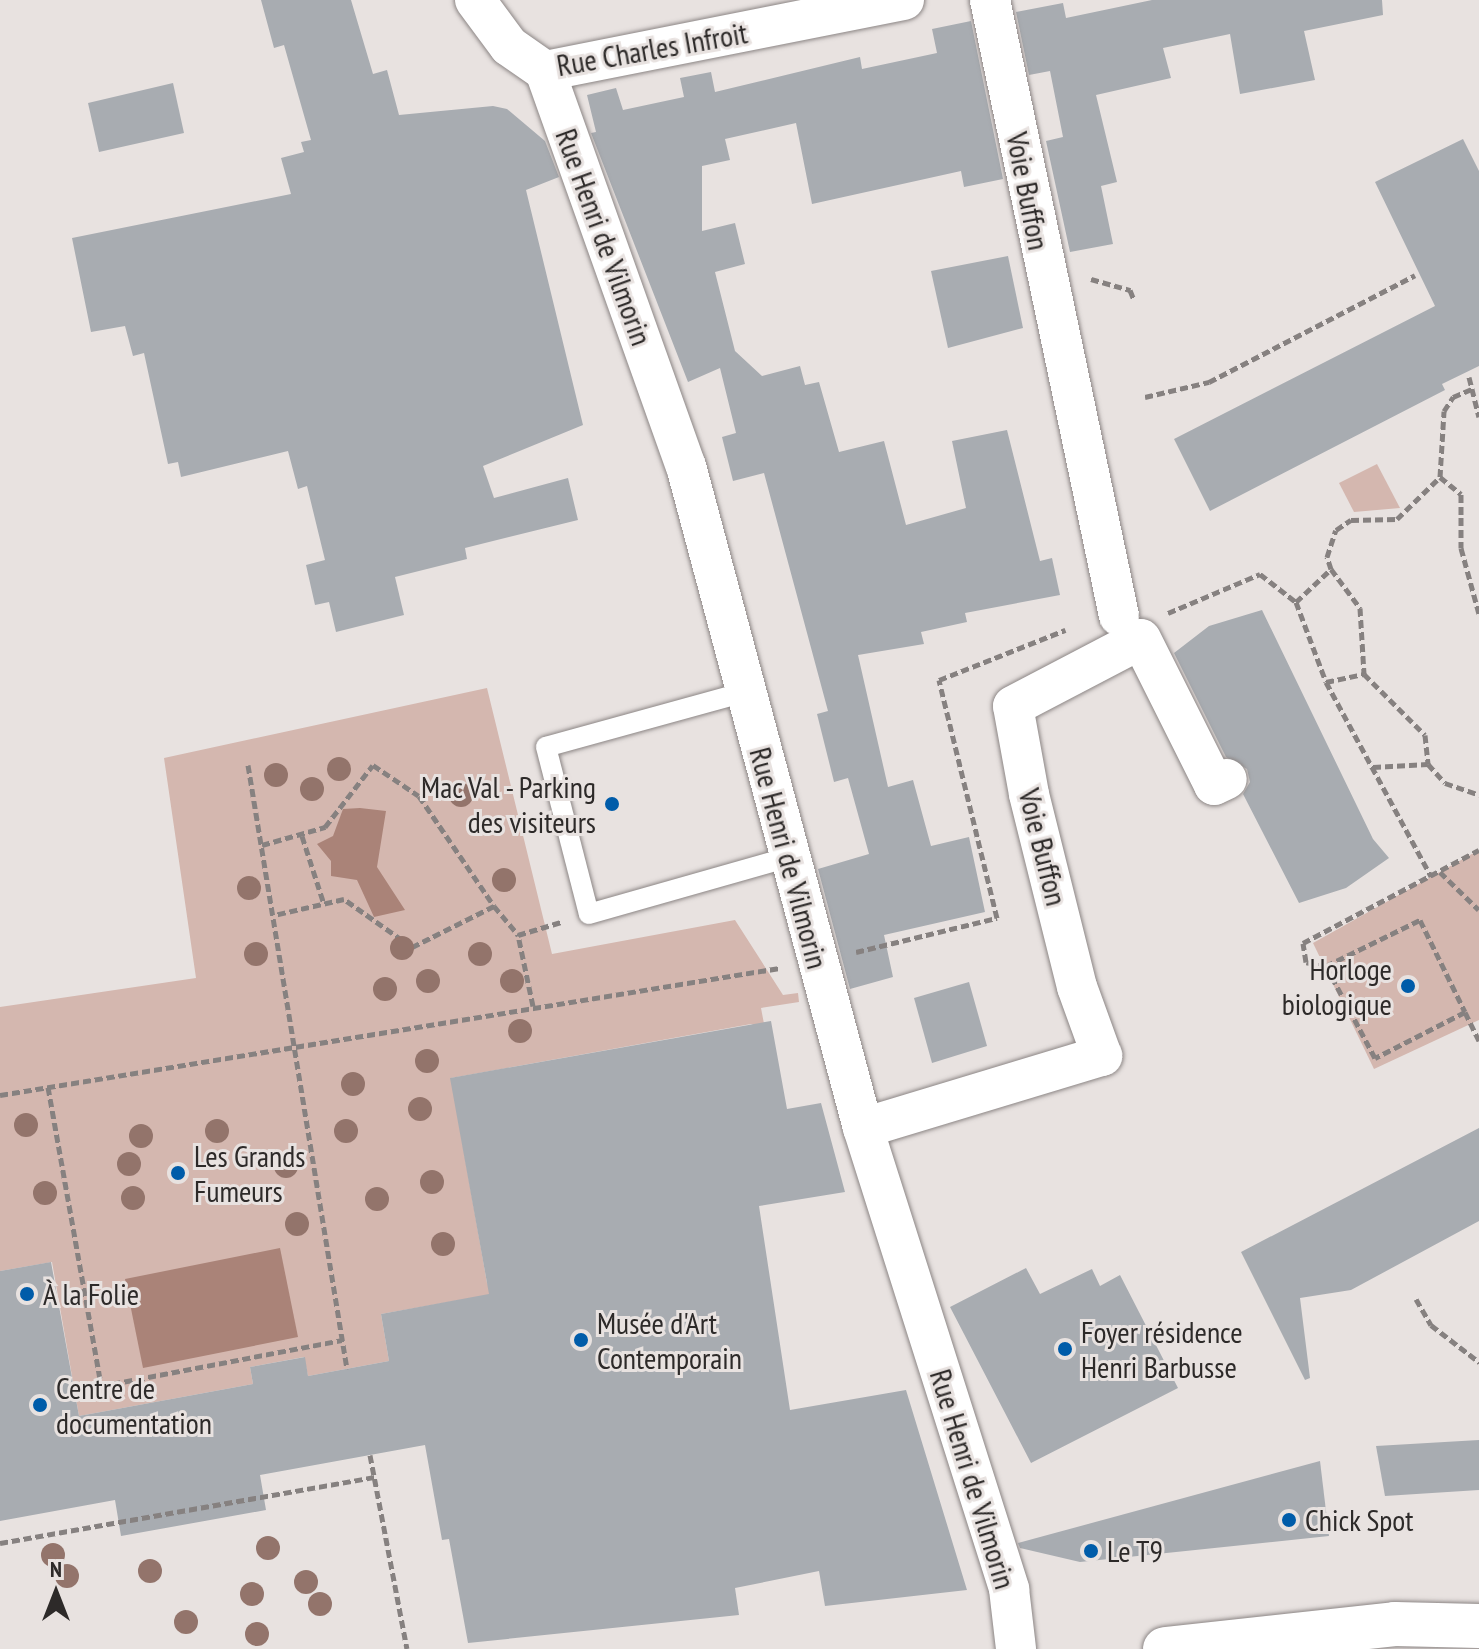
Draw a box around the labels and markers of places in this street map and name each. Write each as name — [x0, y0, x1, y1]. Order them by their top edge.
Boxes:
place label: Mac Val - Parking des visiteurs — [418, 769, 596, 840]
marker: Mac Val - Parking des visiteurs — [603, 795, 621, 813]
place label: Horloge biologique — [1282, 951, 1392, 1022]
marker: Horloge biologique — [1399, 977, 1417, 995]
place label: Les Grands Fumeurs — [194, 1138, 305, 1208]
marker: Les Grands Fumeurs — [169, 1164, 187, 1182]
place label: À la Folie — [43, 1276, 140, 1312]
marker: À la Folie — [18, 1285, 36, 1303]
place label: Musée d'Art Contemporain — [597, 1305, 742, 1376]
place label: Foyer résidence Henri Barbusse — [1081, 1314, 1243, 1384]
marker: Musée d'Art Contemporain — [572, 1331, 590, 1349]
marker: Foyer résidence Henri Barbusse — [1056, 1340, 1074, 1358]
place label: Centre de documentation — [56, 1370, 212, 1440]
marker: Centre de documentation — [31, 1396, 49, 1414]
place label: Chick Spot — [1305, 1502, 1414, 1538]
marker: Chick Spot — [1280, 1511, 1298, 1529]
place label: Le T9 — [1107, 1533, 1164, 1569]
marker: Le T9 — [1082, 1542, 1100, 1560]

